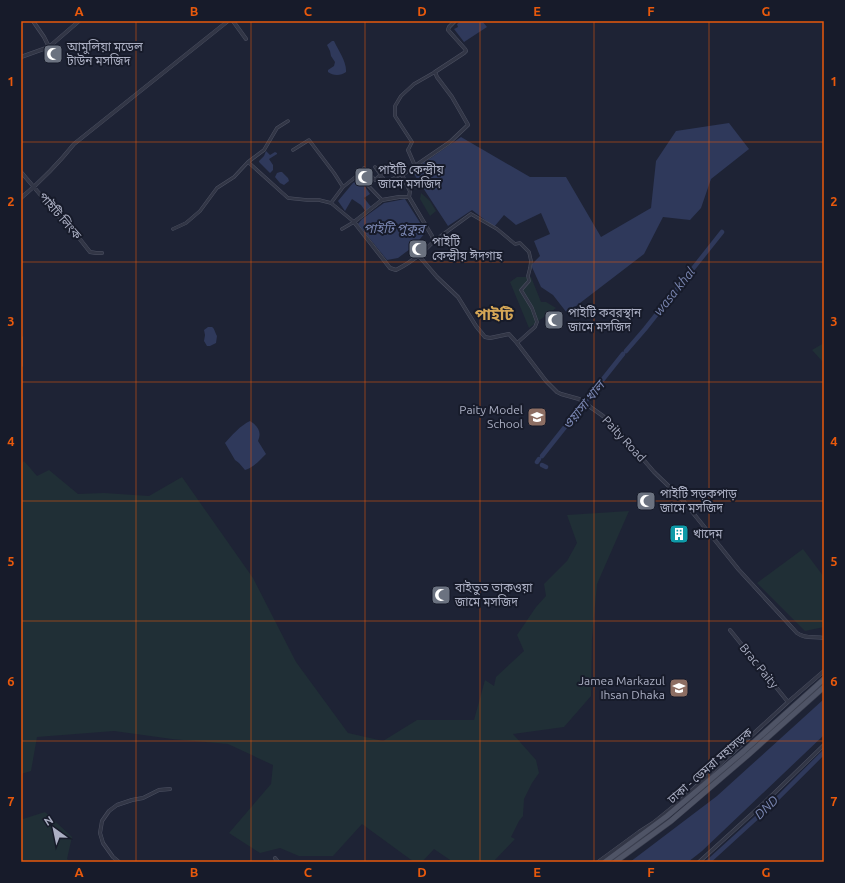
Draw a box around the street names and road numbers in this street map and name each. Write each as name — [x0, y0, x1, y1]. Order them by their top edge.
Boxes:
street label: পাইটি লিংক — [37, 189, 85, 242]
street label: Paity Road — [600, 413, 649, 464]
street label: Brac Paity — [738, 641, 781, 691]
street label: ঢাকা - ডেমরা মহাসড়ক — [664, 725, 755, 807]

